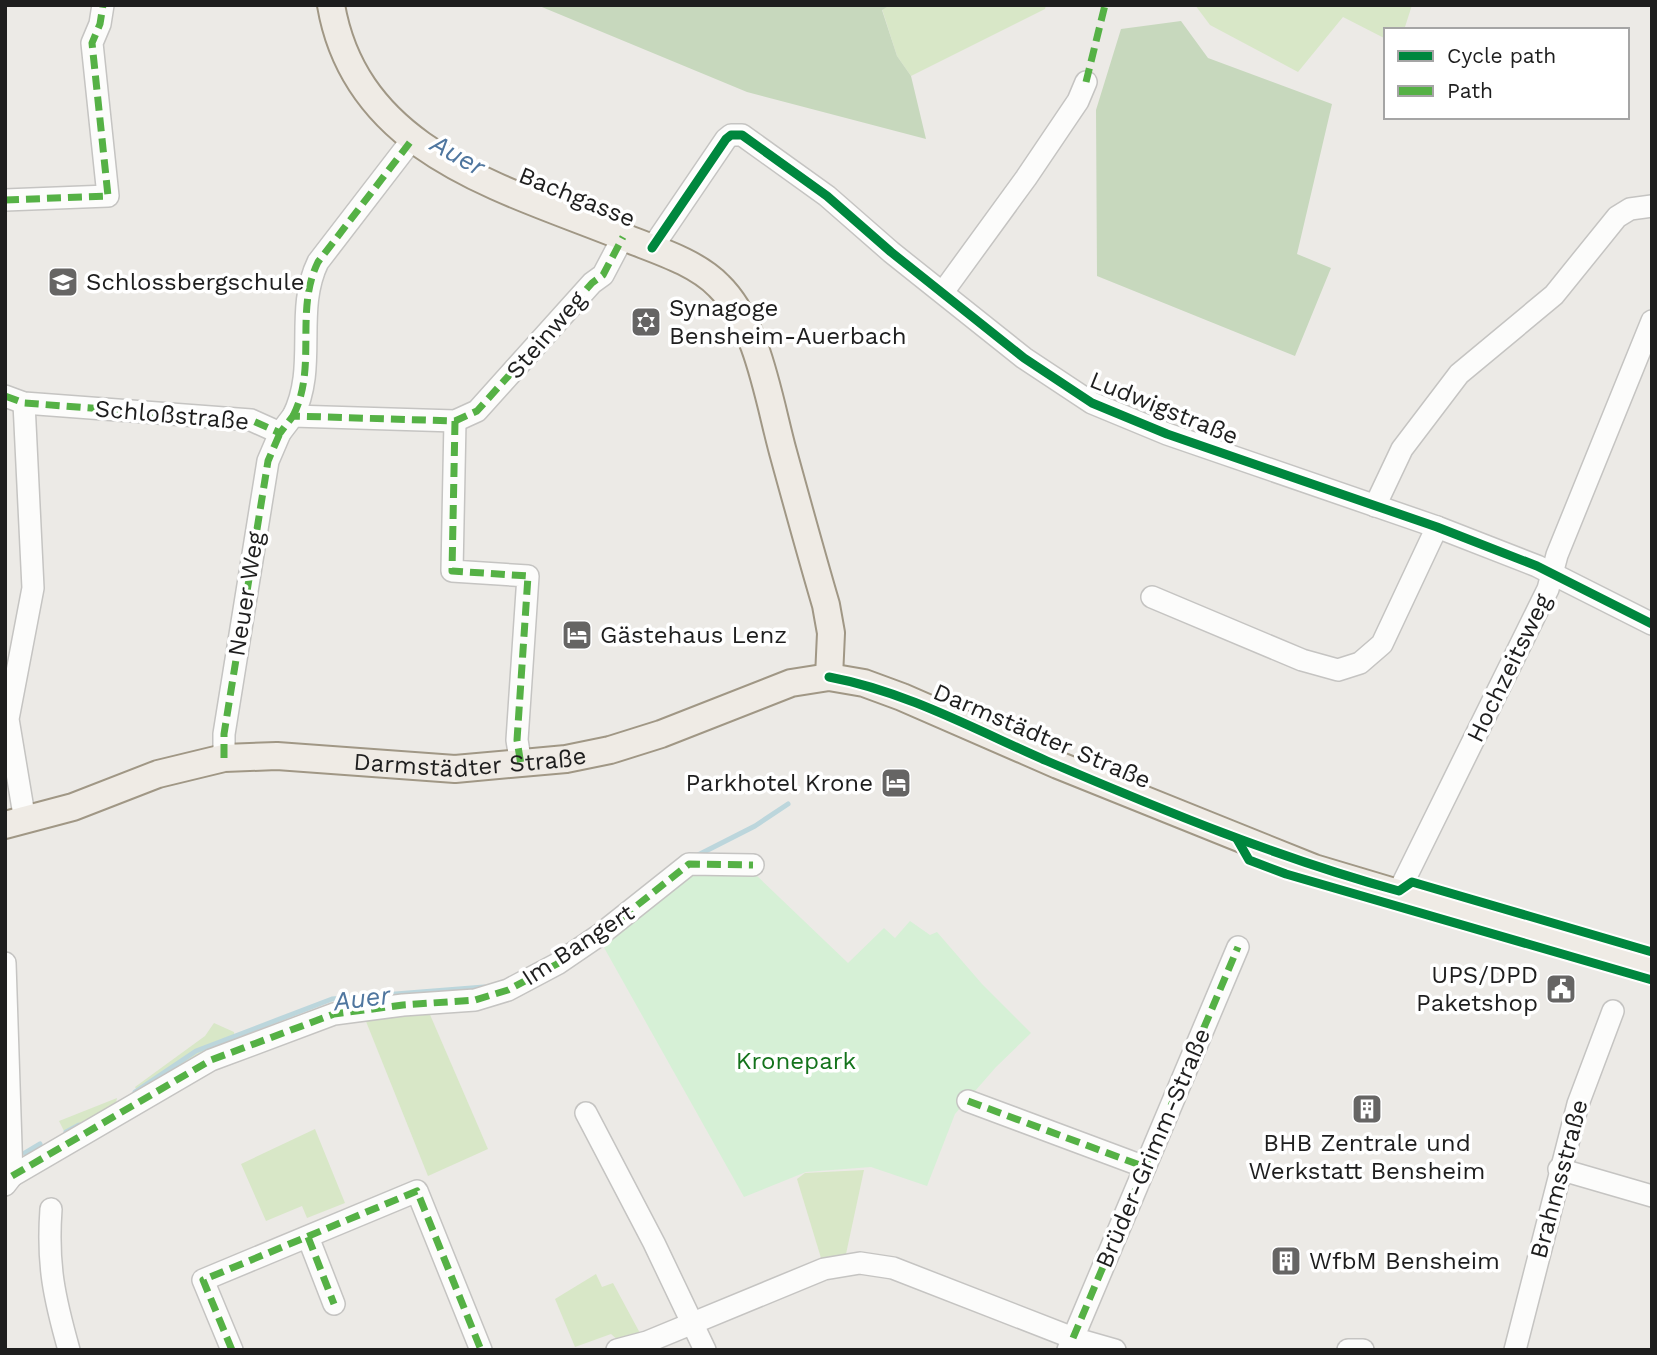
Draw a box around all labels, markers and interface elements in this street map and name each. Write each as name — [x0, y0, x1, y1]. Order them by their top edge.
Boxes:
legend — [1384, 28, 1629, 119]
text: Cycle path — [1447, 43, 1556, 68]
text: Path — [1447, 78, 1493, 103]
water label: Auer — [425, 128, 491, 182]
street label: Bachgasse — [515, 161, 639, 233]
school or university icon: Schlossbergschule — [46, 265, 80, 299]
place label: Schlossbergschule — [86, 268, 305, 296]
street label: Steinweg — [500, 285, 592, 384]
place label: Synagoge Bensheim-Auerbach — [669, 294, 907, 350]
synagogue icon: Synagoge Bensheim-Auerbach — [629, 305, 663, 339]
street label: Ludwigstraße — [1086, 366, 1242, 450]
street label: Schloßstraße — [94, 394, 250, 436]
street label: Neuer Weg — [222, 530, 270, 658]
street label: Hochzeitsweg — [1461, 589, 1557, 747]
hotel icon: Gästehaus Lenz — [560, 618, 594, 652]
place label: Gästehaus Lenz — [600, 621, 787, 649]
street label: Darmstädter Straße — [929, 678, 1155, 794]
street label: Darmstädter Straße — [353, 741, 589, 783]
hotel icon: Parkhotel Krone — [879, 766, 913, 800]
place label: Parkhotel Krone — [685, 769, 873, 797]
street label: Im Bangert — [517, 898, 639, 992]
place label: UPS/DPD Paketshop — [1416, 961, 1538, 1017]
public building icon: UPS/DPD Paketshop — [1544, 972, 1578, 1006]
water label: Auer — [331, 980, 393, 1016]
street label: Brüder-Grimm-Straße — [1090, 1024, 1216, 1272]
park label: Kronepark — [736, 1047, 857, 1075]
building icon: BHB Zentrale und Werkstatt Bensheim — [1350, 1092, 1384, 1126]
street label: Brahmsstraße — [1524, 1096, 1594, 1262]
place label: BHB Zentrale und Werkstatt Bensheim — [1249, 1129, 1485, 1185]
building icon: WfbM Bensheim — [1269, 1244, 1303, 1278]
place label: WfbM Bensheim — [1309, 1247, 1500, 1275]

